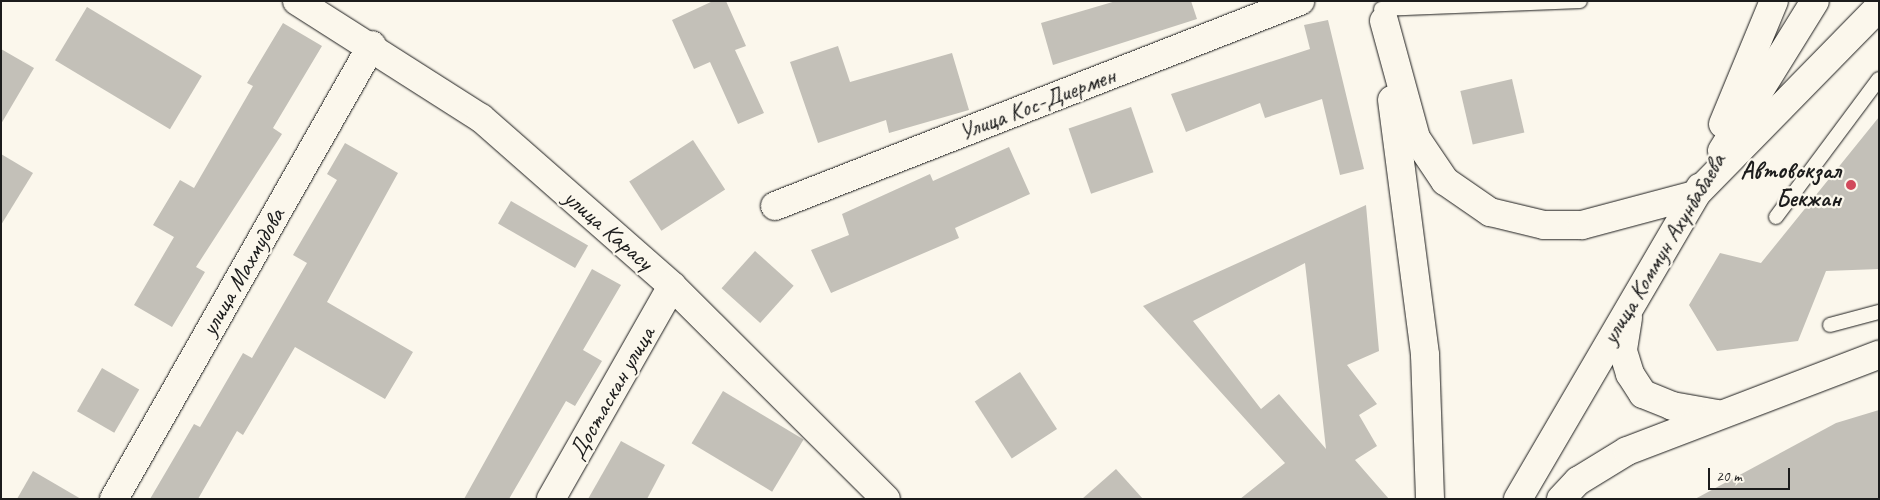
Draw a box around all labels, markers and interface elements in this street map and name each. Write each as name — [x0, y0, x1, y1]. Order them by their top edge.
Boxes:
street label: Улица Кос-Диермен — [956, 61, 1118, 147]
street label: улица Коммун Ахунбабаева — [1596, 148, 1732, 350]
place label: Автовокзал Бекжан — [1741, 157, 1841, 213]
marker: Автовокзал Бекжан — [1845, 179, 1857, 191]
street label: улица Карасу — [558, 183, 658, 277]
street label: улица Махмудова — [194, 202, 292, 342]
street label: Достаскан улица — [563, 322, 661, 464]
scale bar — [1710, 458, 1792, 490]
text: 20 m — [1716, 467, 1742, 486]

